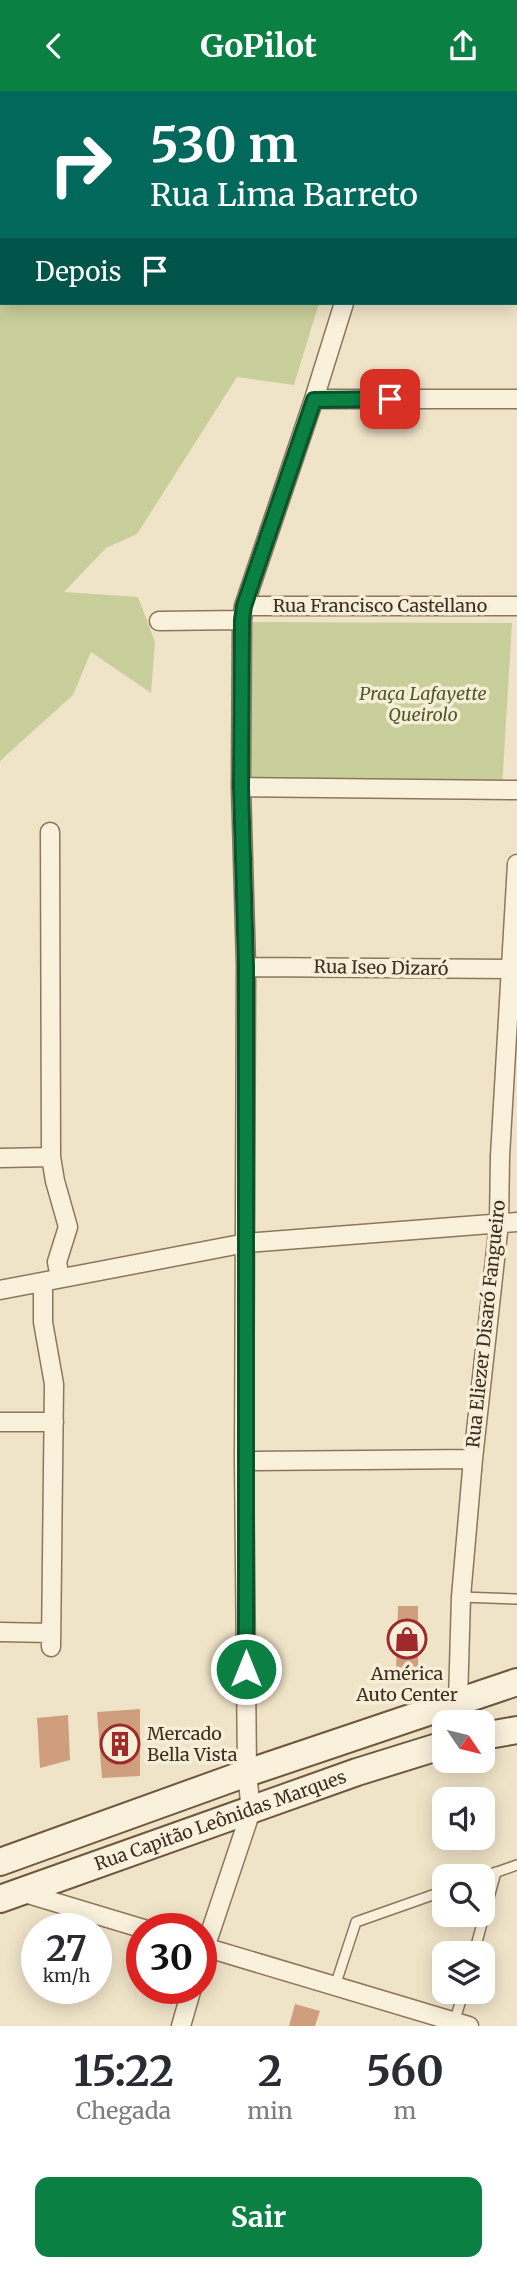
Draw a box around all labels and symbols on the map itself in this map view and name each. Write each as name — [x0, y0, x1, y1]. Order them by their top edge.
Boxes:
pin — [360, 369, 420, 429]
street label: Rua Francisco Castellano — [273, 594, 487, 617]
park label: Praça Lafayette Queirolo — [359, 682, 487, 726]
street label: Rua Iseo Dizaró — [314, 955, 448, 980]
street label: Rua Eliezer Disaró Fangueiro — [461, 1199, 510, 1449]
shop icon: América Auto Center — [386, 1618, 428, 1660]
position arrow — [209, 1632, 283, 1706]
place label: América Auto Center — [355, 1662, 458, 1706]
north arrow — [432, 1710, 495, 1773]
place label: Mercado Bella Vista — [147, 1722, 238, 1766]
building icon: Mercado Bella Vista — [99, 1723, 141, 1765]
street label: Rua Capitão Leônidas Marques — [91, 1765, 349, 1875]
speed limit sign: 30 — [126, 1913, 217, 2004]

